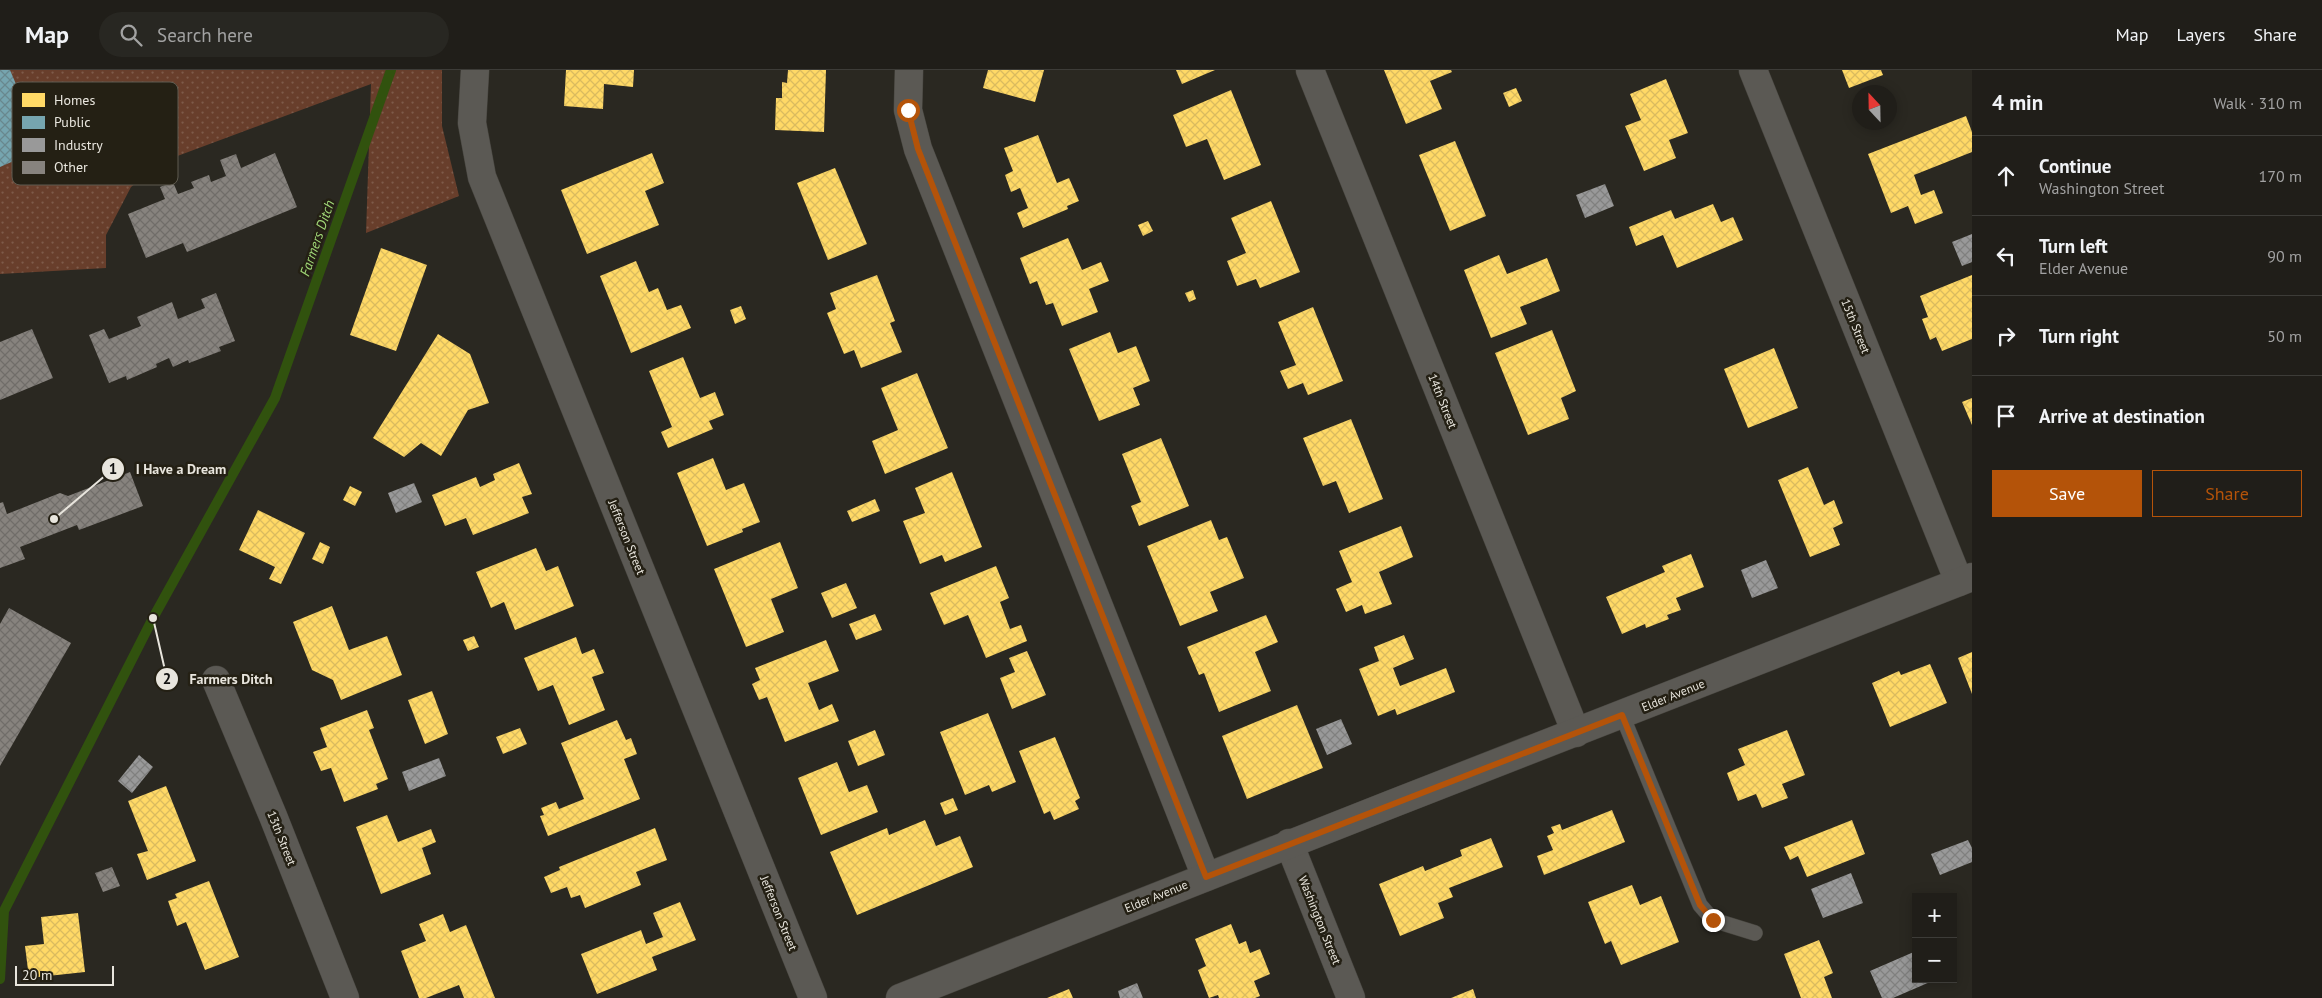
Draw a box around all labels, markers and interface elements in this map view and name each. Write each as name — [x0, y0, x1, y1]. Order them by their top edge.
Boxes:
search box — [99, 12, 449, 57]
text: Map — [25, 19, 69, 50]
icon: search — [117, 21, 145, 49]
text: Search here — [157, 23, 253, 47]
text: Map — [2116, 23, 2148, 46]
text: Layers — [2176, 23, 2225, 46]
text: Share — [2253, 23, 2297, 46]
legend — [12, 82, 178, 185]
north arrow — [1852, 85, 1897, 130]
text: 4 min — [1992, 89, 2043, 116]
text: Homes — [54, 91, 95, 109]
text: Walk · 310 m — [2213, 93, 2302, 113]
route start — [897, 99, 920, 122]
text: Public — [54, 113, 91, 131]
text: Industry — [54, 136, 103, 154]
text: Continue — [2039, 154, 2111, 178]
text: Other — [54, 158, 88, 176]
icon: ahead — [1992, 162, 2020, 190]
text: 170 m — [2259, 166, 2302, 186]
text: Washington Street — [2039, 178, 2164, 198]
water label: Farmers Ditch — [296, 198, 338, 278]
text: Turn left — [2039, 234, 2108, 258]
icon: left — [1992, 242, 2020, 270]
text: 90 m — [2267, 246, 2302, 266]
text: Elder Avenue — [2039, 258, 2128, 278]
street label: 15th Street — [1838, 296, 1874, 356]
icon: right — [1992, 322, 2020, 350]
text: Turn right — [2039, 324, 2119, 348]
text: 50 m — [2267, 326, 2302, 346]
street label: 14th Street — [1425, 371, 1461, 431]
icon: arrive — [1992, 402, 2020, 430]
text: Arrive at destination — [2039, 404, 2205, 428]
callout: I Have a Dream — [100, 454, 236, 483]
text: 1 — [109, 459, 117, 478]
text: I Have a Dream — [136, 460, 226, 478]
button: Save — [1992, 470, 2142, 517]
button: Share — [2152, 470, 2302, 517]
street label: Jefferson Street — [605, 497, 649, 577]
callout: Farmers Ditch — [155, 665, 283, 694]
text: 2 — [163, 669, 171, 688]
text: Farmers Ditch — [189, 670, 273, 688]
street label: Elder Avenue — [1639, 676, 1707, 714]
street label: 13th Street — [264, 808, 300, 868]
street label: Jefferson Street — [757, 873, 801, 953]
street label: Washington Street — [1295, 874, 1345, 966]
street label: Elder Avenue — [1122, 877, 1190, 915]
map controls — [1912, 893, 1957, 983]
button: + — [1912, 893, 1957, 938]
route end — [1702, 909, 1725, 932]
button: − — [1912, 938, 1957, 983]
scale bar — [15, 963, 114, 986]
text: 20 m — [22, 966, 52, 984]

